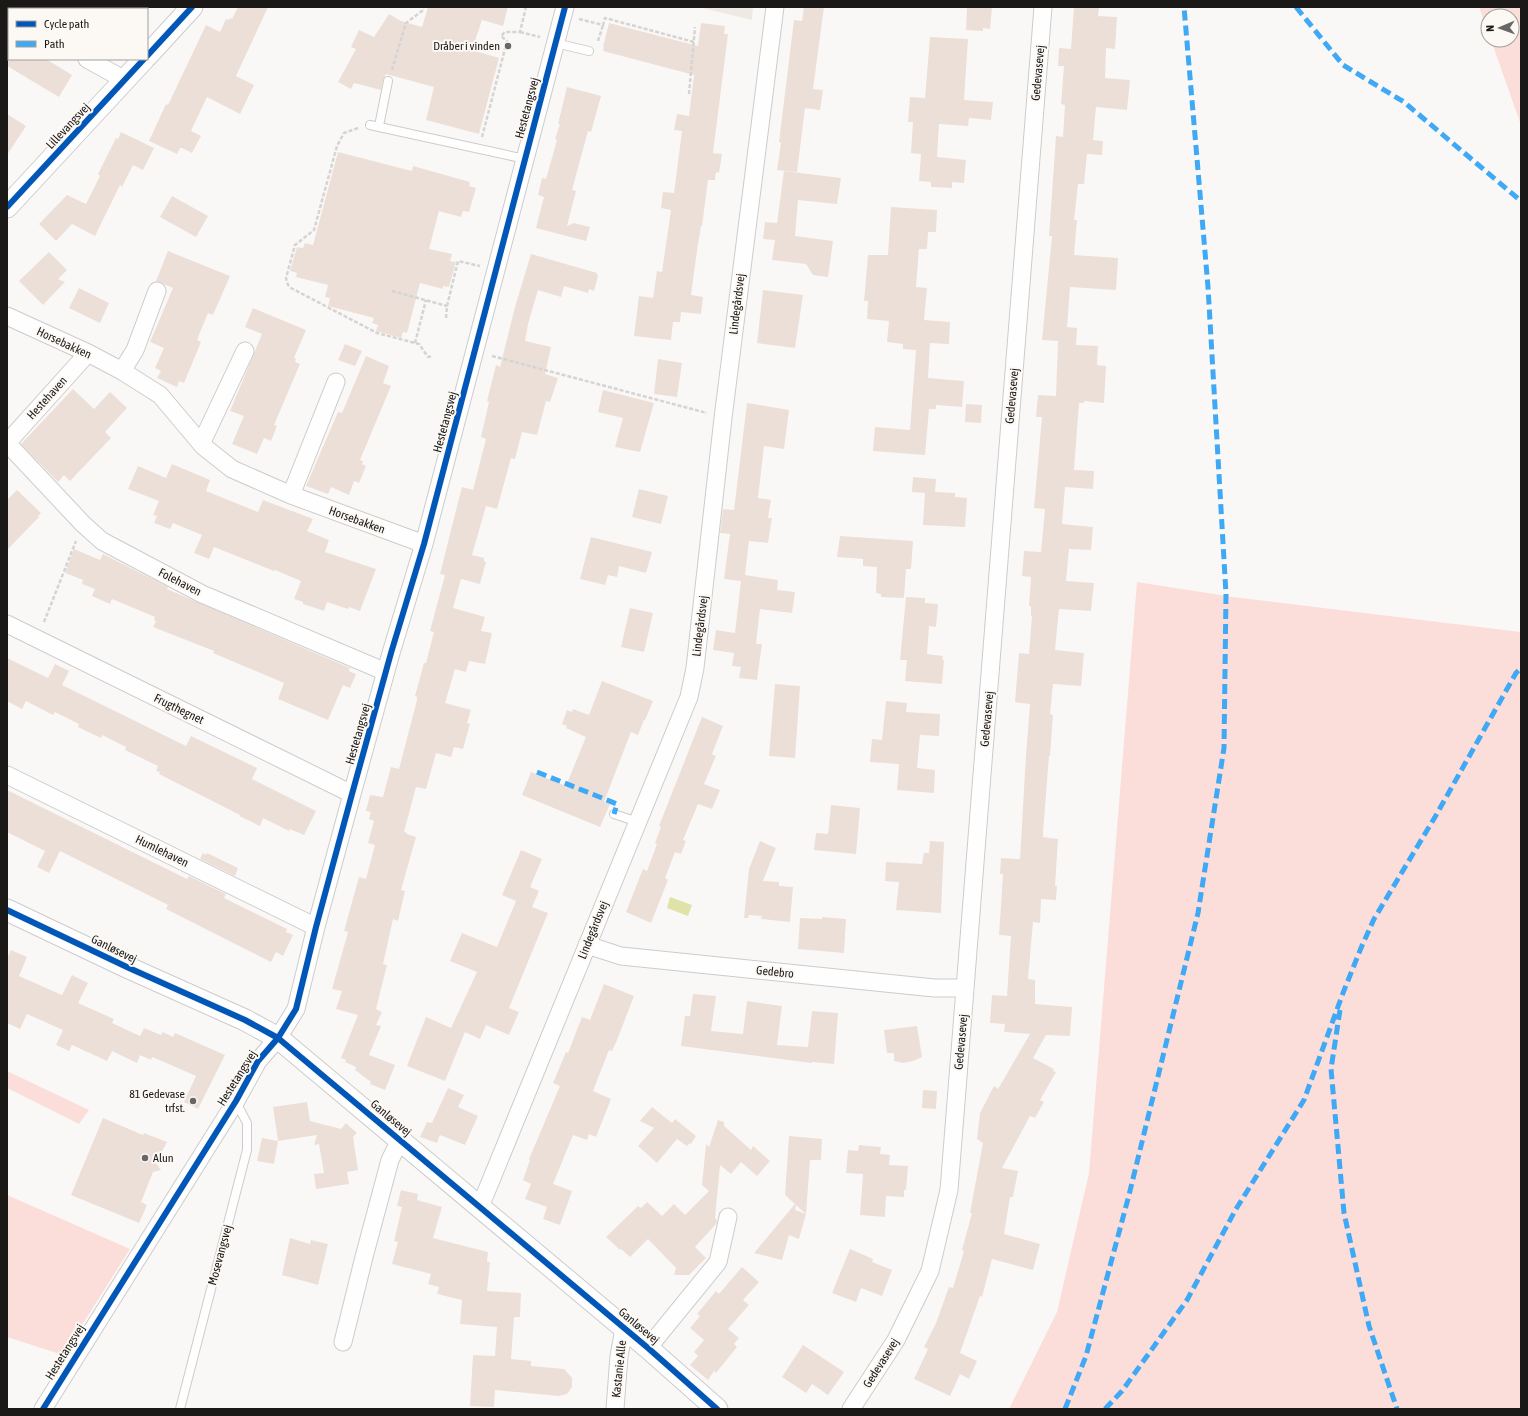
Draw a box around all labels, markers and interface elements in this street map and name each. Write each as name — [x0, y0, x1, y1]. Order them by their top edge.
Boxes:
legend — [8, 8, 148, 60]
north arrow — [1480, 8, 1520, 48]
text: Cycle path — [44, 17, 89, 31]
text: N — [1484, 25, 1496, 32]
text: Path — [44, 37, 65, 51]
place label: Dråber i vinden — [433, 39, 500, 53]
marker: Dråber i vinden — [503, 41, 513, 51]
street label: Gedevasevej — [1029, 45, 1047, 101]
street label: Hestetangsvej — [512, 76, 542, 140]
street label: Lillevangsvej — [43, 100, 93, 152]
street label: Lindegårdsvej — [726, 273, 748, 335]
street label: Horsebakken — [34, 324, 94, 362]
street label: Gedevasevej — [1003, 368, 1021, 424]
street label: Hestehaven — [24, 374, 70, 422]
street label: Hestetangsvej — [430, 390, 460, 454]
street label: Horsebakken — [327, 503, 387, 537]
street label: Folehaven — [156, 565, 204, 599]
street label: Lindegårdsvej — [689, 595, 711, 657]
street label: Frugthegnet — [152, 691, 207, 727]
street label: Gedevasevej — [978, 691, 996, 747]
street label: Hestetangsvej — [343, 702, 373, 766]
street label: Humlehaven — [133, 832, 191, 870]
street label: Lindegårdsvej — [575, 899, 611, 961]
street label: Ganløsevej — [89, 932, 139, 966]
street label: Gedebro — [755, 963, 795, 981]
street label: Gedevasevej — [952, 1014, 970, 1070]
street label: Hestetangsvej — [214, 1048, 260, 1108]
place label: 81 Gedevase trfst. — [129, 1087, 185, 1115]
marker: 81 Gedevase trfst. — [188, 1096, 198, 1106]
street label: Ganløsevej — [368, 1097, 414, 1139]
place label: Alun — [153, 1151, 174, 1165]
marker: Alun — [140, 1153, 150, 1163]
street label: Mosevangsvej — [205, 1223, 235, 1287]
street label: Ganløsevej — [616, 1305, 662, 1347]
street label: Hestetangsvej — [42, 1322, 88, 1382]
street label: Gedevasevej — [860, 1336, 902, 1390]
street label: Kastanie Alle — [609, 1340, 629, 1398]

